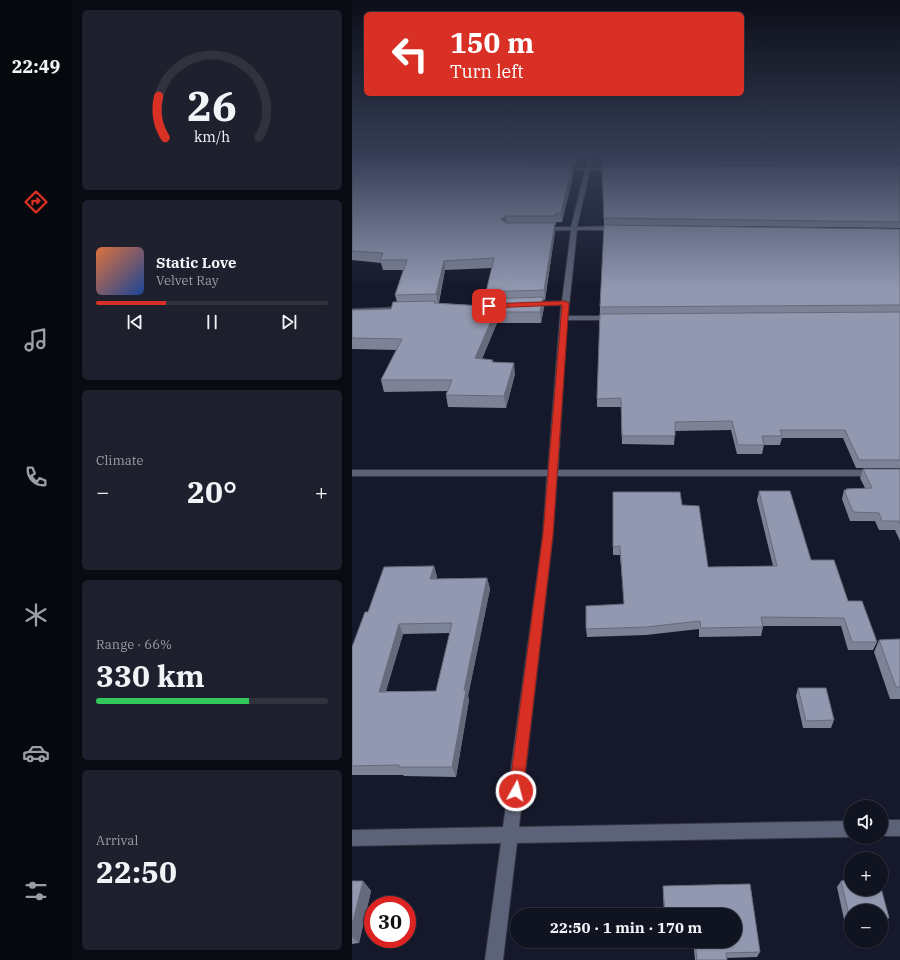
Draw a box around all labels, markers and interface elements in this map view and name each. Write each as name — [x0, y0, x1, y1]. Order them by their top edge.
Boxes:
text: 150 m — [450, 24, 534, 61]
icon: left — [384, 28, 436, 80]
text: 22:49 — [12, 55, 60, 78]
text: Turn left — [450, 60, 524, 83]
text: 26 — [187, 78, 237, 132]
text: km/h — [194, 127, 230, 146]
icon: directions — [22, 188, 50, 216]
text: Static Love — [156, 253, 236, 272]
text: Velvet Ray — [156, 272, 219, 289]
pin — [472, 289, 506, 323]
icon: arrive — [478, 295, 500, 317]
icon: previous — [124, 311, 146, 333]
icon: pause — [201, 311, 223, 333]
icon: next — [278, 311, 300, 333]
icon: music — [22, 326, 50, 354]
text: Climate — [96, 452, 143, 469]
icon: phone — [22, 463, 50, 491]
text: 20° — [187, 472, 237, 511]
text: − — [96, 477, 109, 506]
text: + — [315, 477, 328, 506]
icon: climate — [22, 601, 50, 629]
text: Range · 66% — [96, 636, 172, 653]
text: 330 km — [96, 656, 205, 695]
icon: car — [22, 739, 50, 767]
position arrow — [495, 770, 537, 812]
map controls — [844, 800, 888, 948]
button: sound — [844, 800, 888, 844]
text: Arrival — [96, 832, 138, 849]
text: 22:50 — [96, 852, 177, 891]
button: + — [844, 852, 888, 896]
icon: filters — [22, 877, 50, 905]
speed limit sign: 30 — [364, 896, 416, 948]
button: − — [844, 904, 888, 948]
text: 22:50 · 1 min · 170 m — [550, 918, 702, 937]

